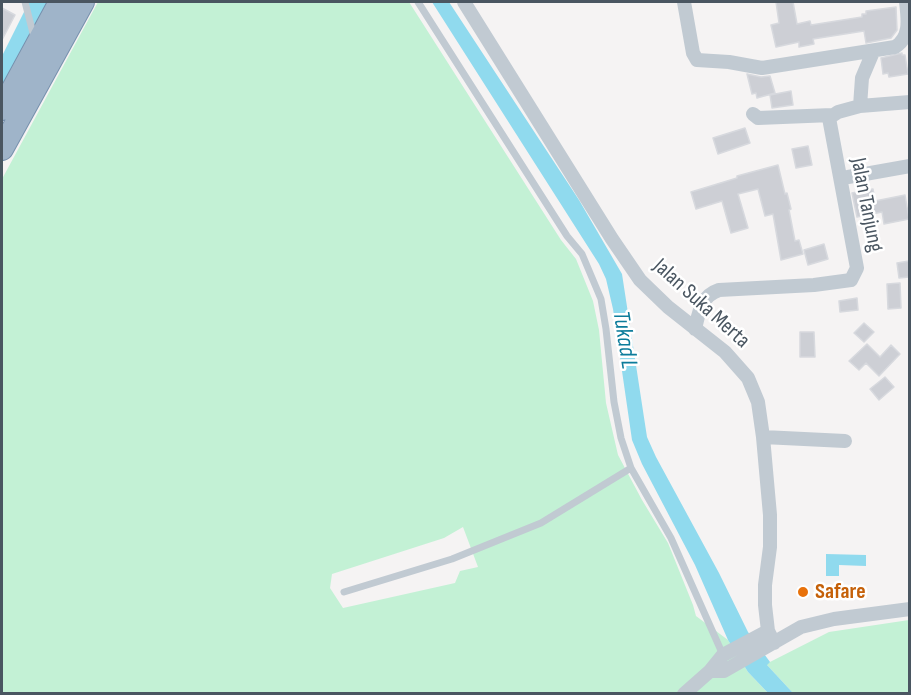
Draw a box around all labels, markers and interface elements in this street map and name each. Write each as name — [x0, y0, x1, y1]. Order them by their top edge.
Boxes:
street label: Jalan Tanjung — [844, 156, 888, 254]
street label: Jalan Suka Merta — [647, 254, 755, 354]
water label: Tukad L — [605, 309, 643, 371]
place label: Safare — [815, 579, 866, 605]
marker: Safare — [796, 585, 810, 599]

